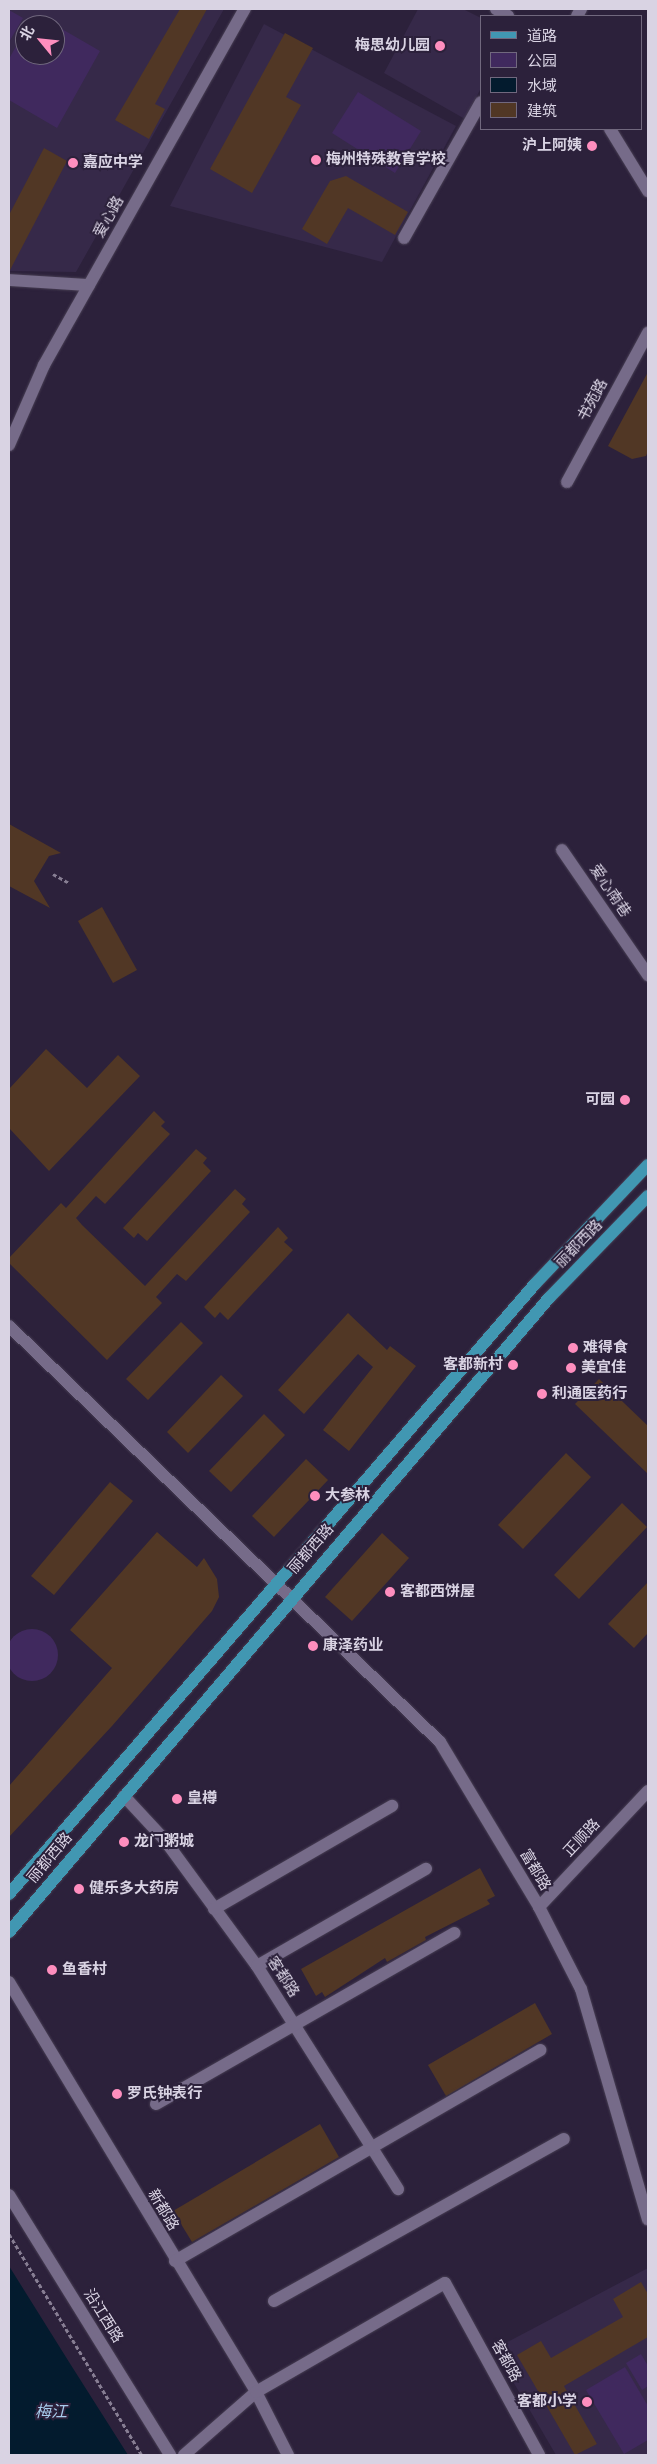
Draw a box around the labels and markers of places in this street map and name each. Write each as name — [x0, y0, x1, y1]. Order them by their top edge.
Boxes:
place label: 梅思幼儿园 — [355, 37, 430, 55]
marker: 梅思幼儿园 — [434, 40, 446, 52]
place label: 沪上阿姨 — [522, 137, 582, 155]
marker: 沪上阿姨 — [586, 140, 598, 152]
place label: 梅州特殊教育学校 — [326, 151, 446, 169]
place label: 嘉应中学 — [83, 154, 143, 172]
marker: 梅州特殊教育学校 — [310, 154, 322, 166]
marker: 嘉应中学 — [67, 157, 79, 169]
place label: 可园 — [585, 1091, 615, 1109]
marker: 可园 — [619, 1094, 631, 1106]
place label: 难得食 — [583, 1339, 628, 1357]
marker: 难得食 — [567, 1342, 579, 1354]
place label: 客都新村 — [443, 1356, 503, 1374]
marker: 客都新村 — [507, 1359, 519, 1371]
place label: 美宜佳 — [581, 1359, 626, 1377]
marker: 美宜佳 — [565, 1362, 577, 1374]
place label: 利通医药行 — [552, 1385, 627, 1403]
marker: 利通医药行 — [536, 1388, 548, 1400]
place label: 大参林 — [325, 1487, 370, 1505]
marker: 大参林 — [309, 1490, 321, 1502]
place label: 客都西饼屋 — [400, 1583, 475, 1601]
marker: 客都西饼屋 — [384, 1586, 396, 1598]
place label: 康泽药业 — [323, 1637, 383, 1655]
marker: 康泽药业 — [307, 1640, 319, 1652]
place label: 皇樽 — [187, 1790, 217, 1808]
marker: 皇樽 — [171, 1793, 183, 1805]
place label: 龙门粥城 — [134, 1833, 194, 1851]
marker: 龙门粥城 — [118, 1836, 130, 1848]
place label: 健乐多大药房 — [89, 1880, 179, 1898]
marker: 健乐多大药房 — [73, 1883, 85, 1895]
place label: 鱼香村 — [62, 1961, 107, 1979]
marker: 鱼香村 — [46, 1964, 58, 1976]
place label: 罗氏钟表行 — [127, 2085, 202, 2103]
marker: 罗氏钟表行 — [111, 2088, 123, 2100]
place label: 客都小学 — [517, 2393, 577, 2411]
marker: 客都小学 — [581, 2396, 593, 2408]

